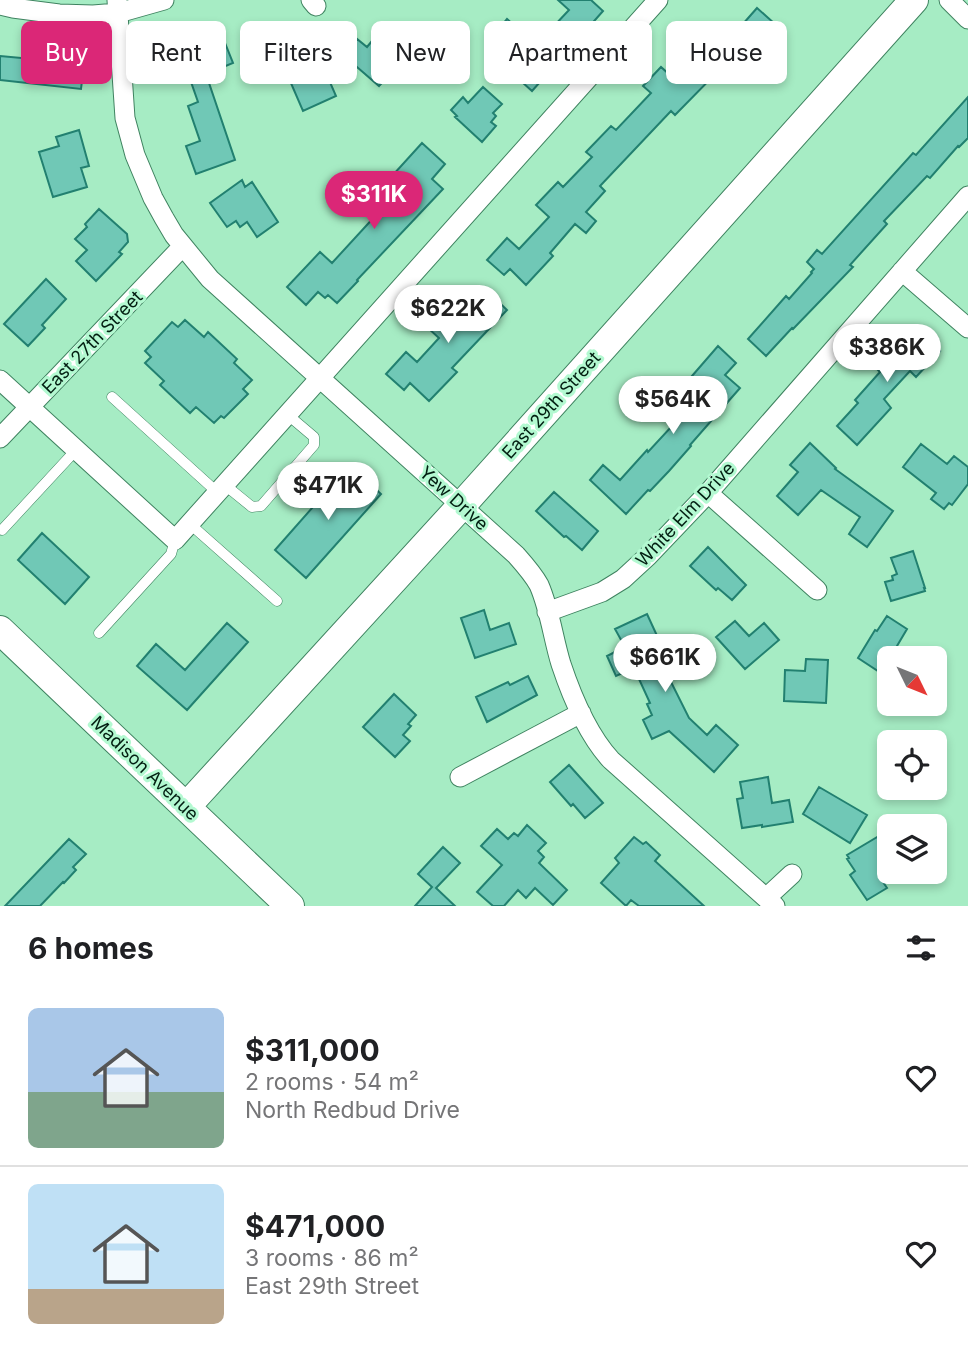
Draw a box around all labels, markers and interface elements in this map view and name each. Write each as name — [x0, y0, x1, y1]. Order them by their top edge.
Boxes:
chip: Buy — [21, 21, 112, 84]
chip: Rent — [126, 21, 226, 84]
chip: Filters — [240, 21, 357, 84]
chip: New — [371, 21, 470, 84]
chip: Apartment — [484, 21, 652, 84]
chip: House — [666, 21, 787, 84]
pin: $311K — [325, 172, 423, 231]
text: $311K — [341, 180, 407, 208]
street label: East 27th Street — [38, 286, 146, 398]
pin: $622K — [399, 286, 497, 345]
text: $622K — [410, 294, 486, 322]
pin: $386K — [838, 324, 936, 384]
text: $386K — [849, 333, 925, 361]
street label: East 29th Street — [498, 347, 604, 463]
pin: $564K — [624, 376, 722, 436]
text: $564K — [635, 385, 711, 413]
street label: White Elm Drive — [631, 458, 739, 570]
pin: $471K — [279, 462, 377, 522]
street label: Yew Drive — [415, 462, 493, 534]
text: $471K — [293, 471, 363, 499]
pin: $661K — [616, 634, 714, 694]
text: $661K — [629, 643, 701, 671]
north arrow — [877, 646, 947, 716]
map controls — [877, 646, 947, 884]
street label: Madison Avenue — [87, 711, 203, 825]
button: locate — [877, 730, 947, 800]
button: layers — [877, 814, 947, 884]
icon: filters — [902, 929, 940, 967]
text: 6 homes — [28, 930, 154, 966]
text: $311,000 — [245, 1032, 380, 1068]
icon: home — [84, 1036, 168, 1120]
icon: heart — [902, 1059, 940, 1097]
text: 2 rooms · 54 m² — [245, 1068, 419, 1096]
text: North Redbud Drive — [245, 1096, 460, 1124]
text: $471,000 — [245, 1208, 385, 1244]
icon: home — [84, 1212, 168, 1296]
icon: heart — [902, 1235, 940, 1273]
text: 3 rooms · 86 m² — [245, 1244, 419, 1272]
text: East 29th Street — [245, 1272, 419, 1300]

